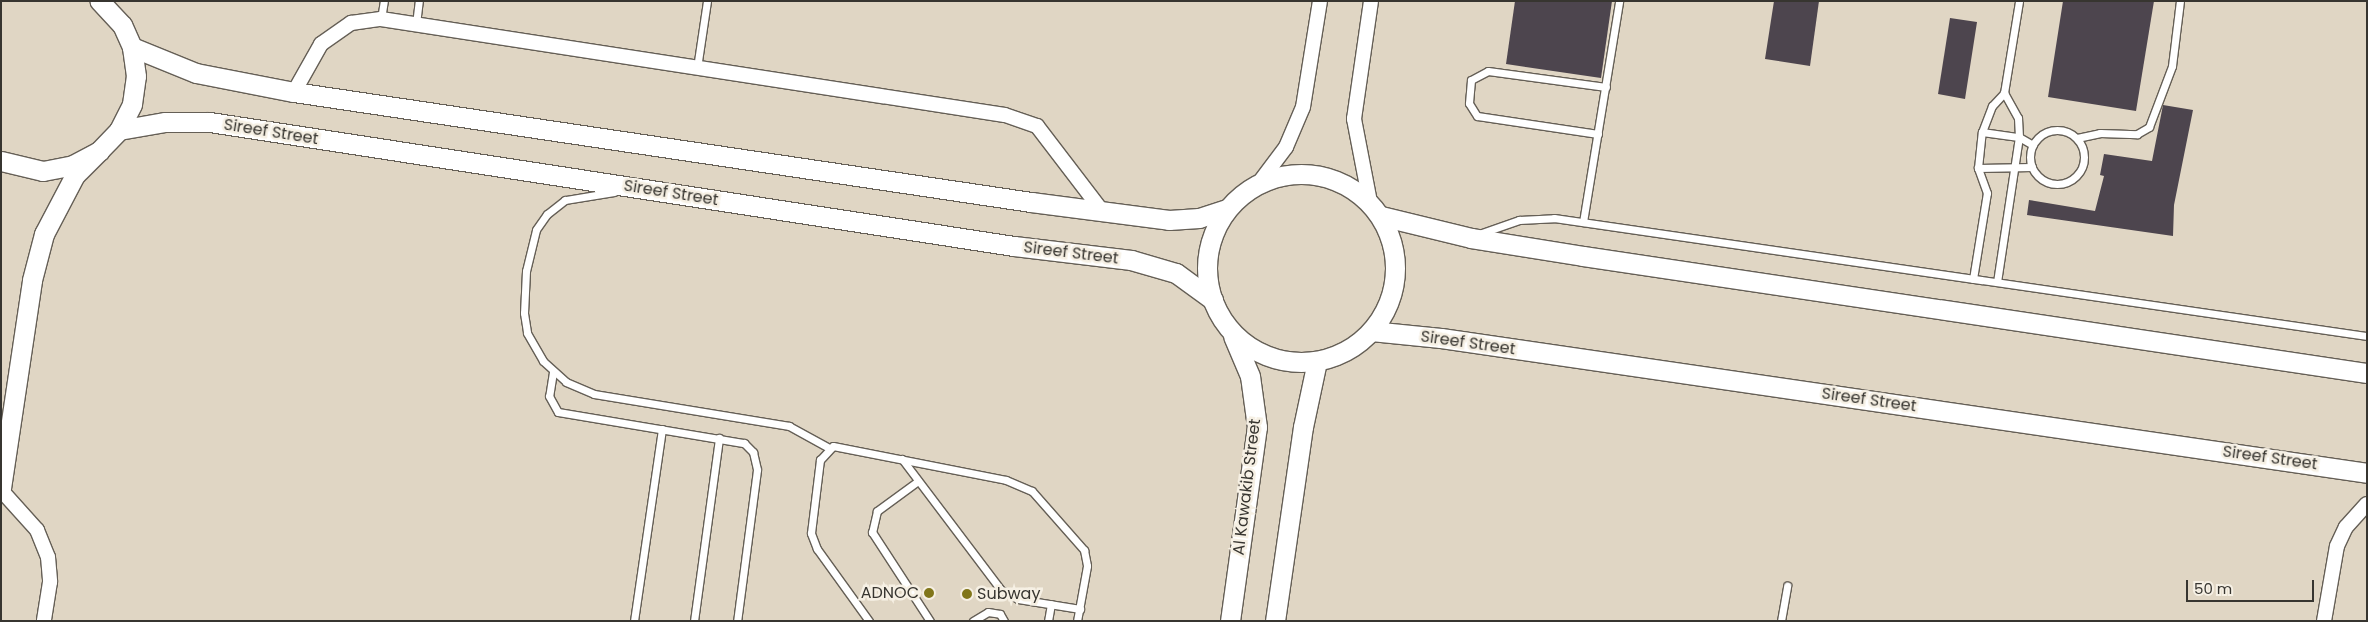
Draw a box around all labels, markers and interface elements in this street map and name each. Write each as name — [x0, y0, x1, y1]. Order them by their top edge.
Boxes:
street label: Sireef Street — [222, 115, 320, 149]
street label: Sireef Street — [622, 176, 720, 210]
street label: Sireef Street — [1022, 238, 1120, 268]
street label: Sireef Street — [1419, 327, 1517, 359]
street label: Sireef Street — [1820, 384, 1918, 416]
street label: Al Kawakib Street — [1229, 418, 1265, 556]
street label: Sireef Street — [2221, 442, 2319, 474]
scale bar — [2188, 570, 2316, 602]
text: 50 m — [2194, 578, 2232, 599]
place label: ADNOC — [861, 583, 919, 603]
place label: Subway — [977, 584, 1040, 604]
marker: ADNOC — [923, 587, 935, 599]
marker: Subway — [961, 588, 973, 600]

